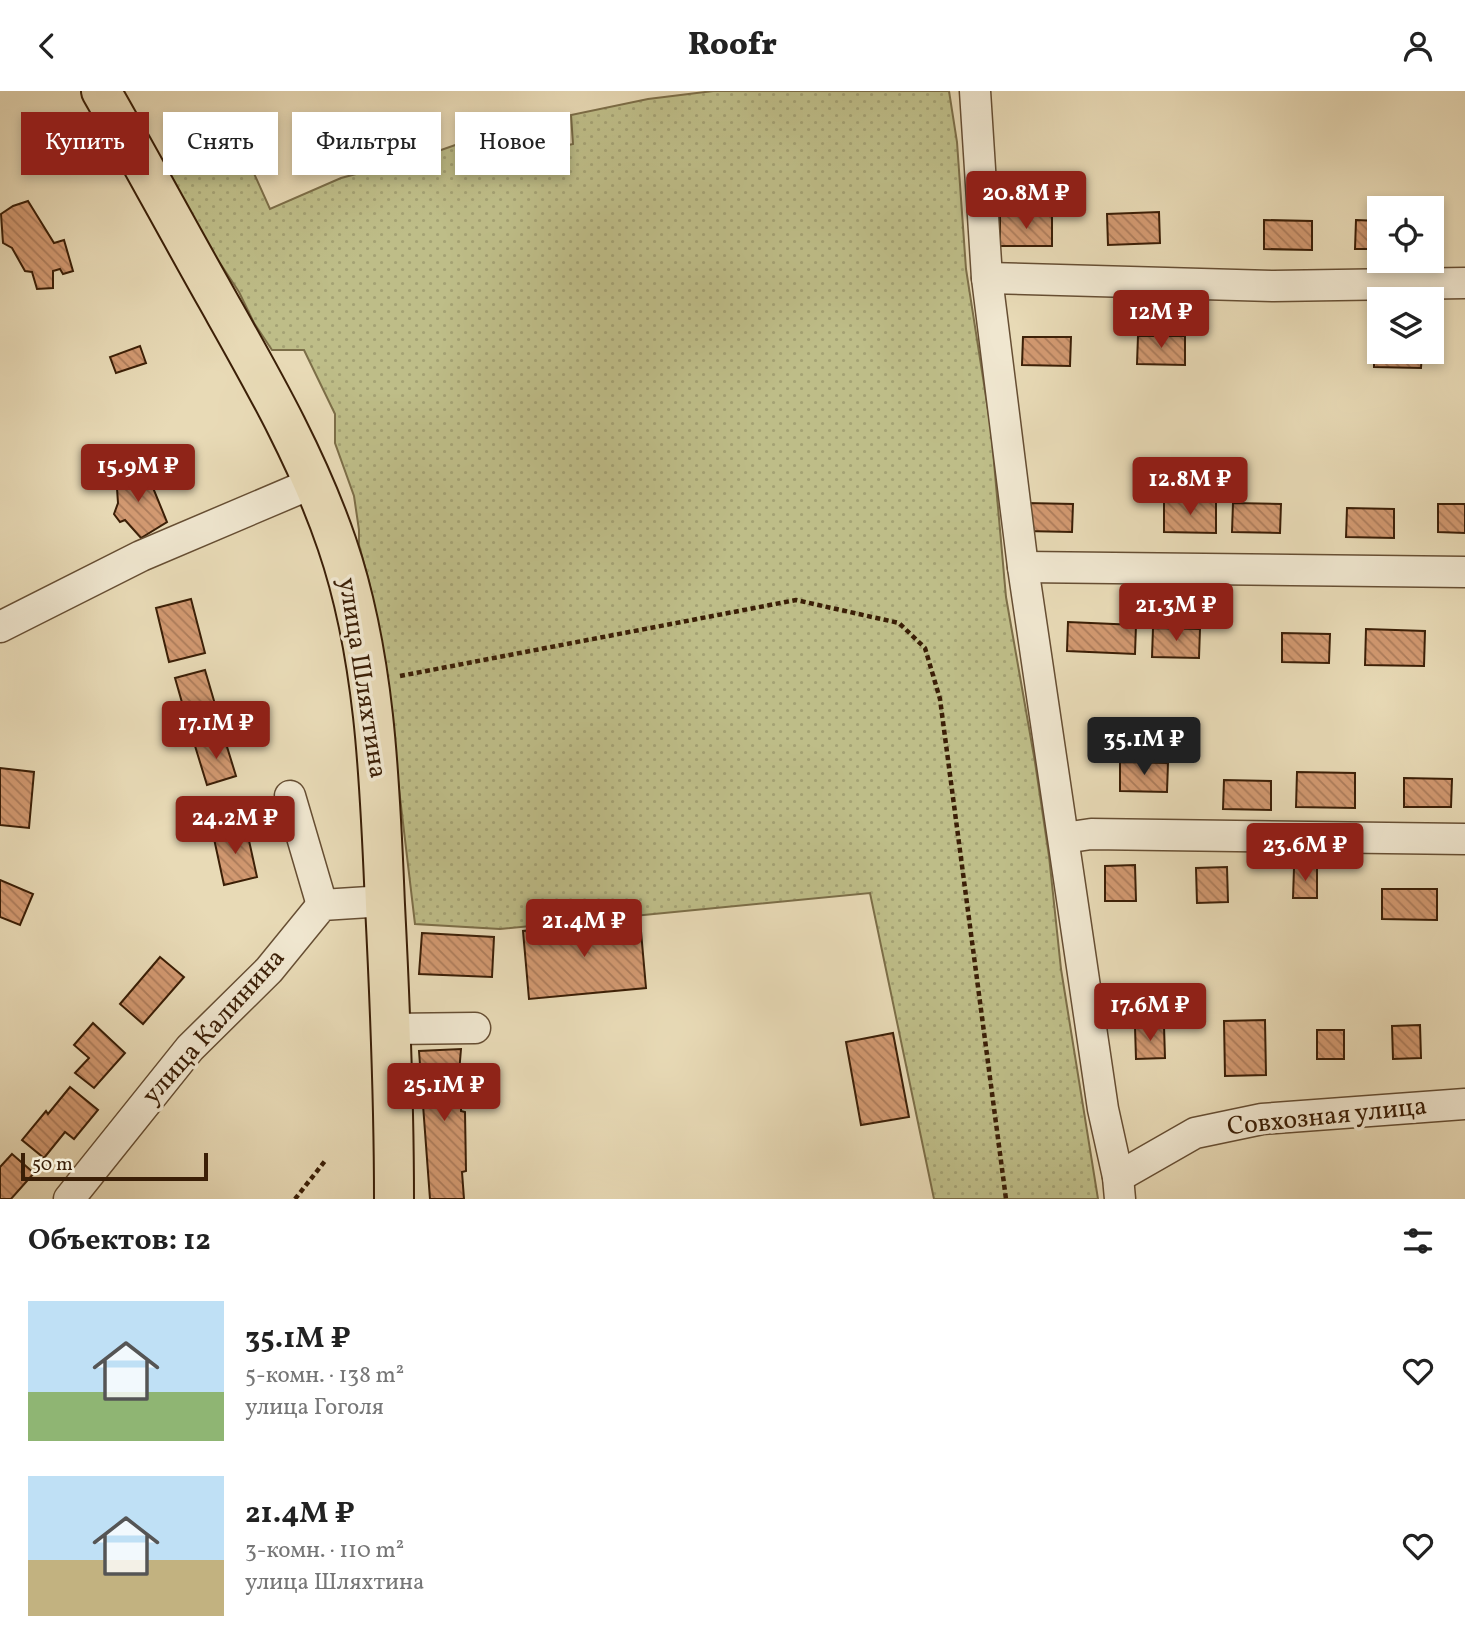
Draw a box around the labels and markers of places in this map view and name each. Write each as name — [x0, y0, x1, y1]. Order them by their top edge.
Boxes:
pin: 20.8M ₽ — [961, 171, 1091, 231]
pin: 12M ₽ — [1112, 291, 1210, 350]
pin: 15.9M ₽ — [73, 445, 203, 504]
pin: 12.8M ₽ — [1125, 457, 1255, 517]
pin: 21.3M ₽ — [1111, 583, 1241, 643]
pin: 17.1M ₽ — [151, 701, 281, 761]
pin: 35.1M ₽ — [1079, 717, 1209, 777]
pin: 24.2M ₽ — [170, 797, 300, 856]
pin: 23.6M ₽ — [1240, 823, 1370, 883]
pin: 21.4M ₽ — [519, 899, 649, 959]
pin: 17.6M ₽ — [1085, 983, 1215, 1043]
pin: 25.1M ₽ — [379, 1063, 509, 1123]

